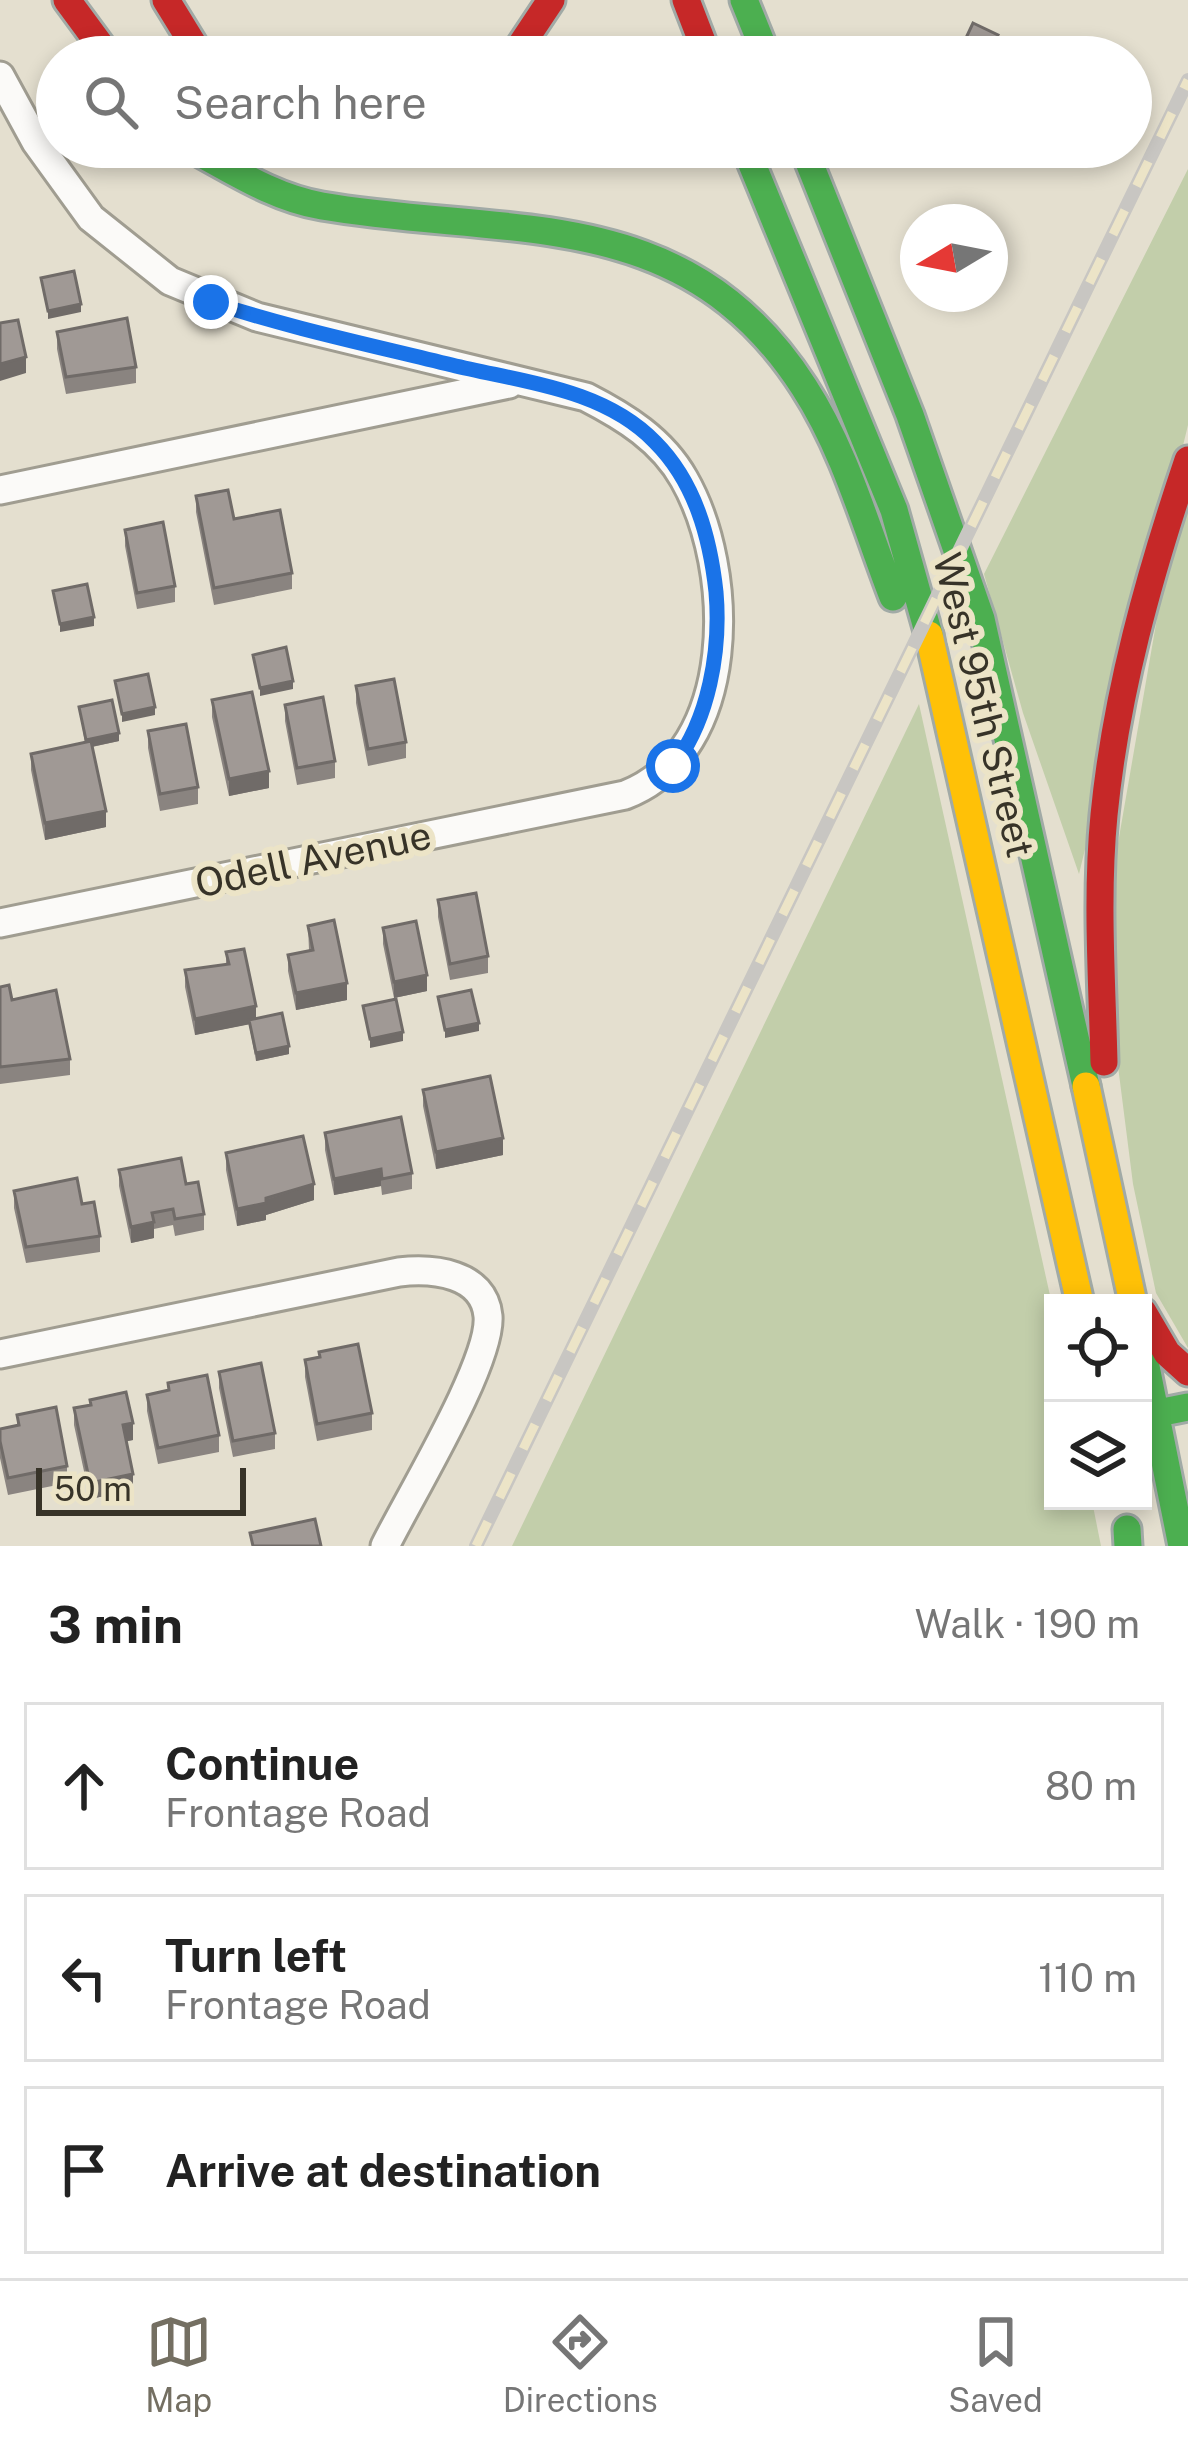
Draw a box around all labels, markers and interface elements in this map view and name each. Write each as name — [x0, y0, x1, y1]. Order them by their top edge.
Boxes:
search box — [36, 36, 1152, 168]
icon: search — [78, 69, 144, 135]
text: Search here — [174, 76, 427, 129]
north arrow — [900, 204, 1008, 312]
route end — [184, 275, 238, 329]
street label: West 95th Street — [924, 548, 1044, 862]
route start — [646, 739, 700, 793]
street label: Odell Avenue — [191, 812, 435, 906]
map controls — [1044, 1294, 1152, 1510]
button: locate — [1044, 1294, 1152, 1402]
button: layers — [1044, 1402, 1152, 1510]
scale bar — [36, 1462, 246, 1515]
text: 50 m — [54, 1470, 132, 1508]
text: 3 min — [48, 1595, 183, 1654]
text: Walk · 190 m — [915, 1601, 1140, 1647]
text: Continue — [165, 1737, 359, 1790]
icon: ahead — [51, 1753, 117, 1819]
text: 80 m — [1045, 1763, 1137, 1809]
text: Frontage Road — [165, 1790, 431, 1836]
text: Turn left — [165, 1929, 347, 1982]
icon: left — [51, 1945, 117, 2011]
text: 110 m — [1038, 1955, 1137, 2001]
text: Frontage Road — [165, 1982, 431, 2028]
icon: arrive — [51, 2137, 117, 2203]
text: Arrive at destination — [165, 2144, 601, 2197]
tab: Map — [145, 2309, 212, 2419]
tab: Directions — [503, 2309, 658, 2419]
tab: Saved — [948, 2309, 1043, 2419]

